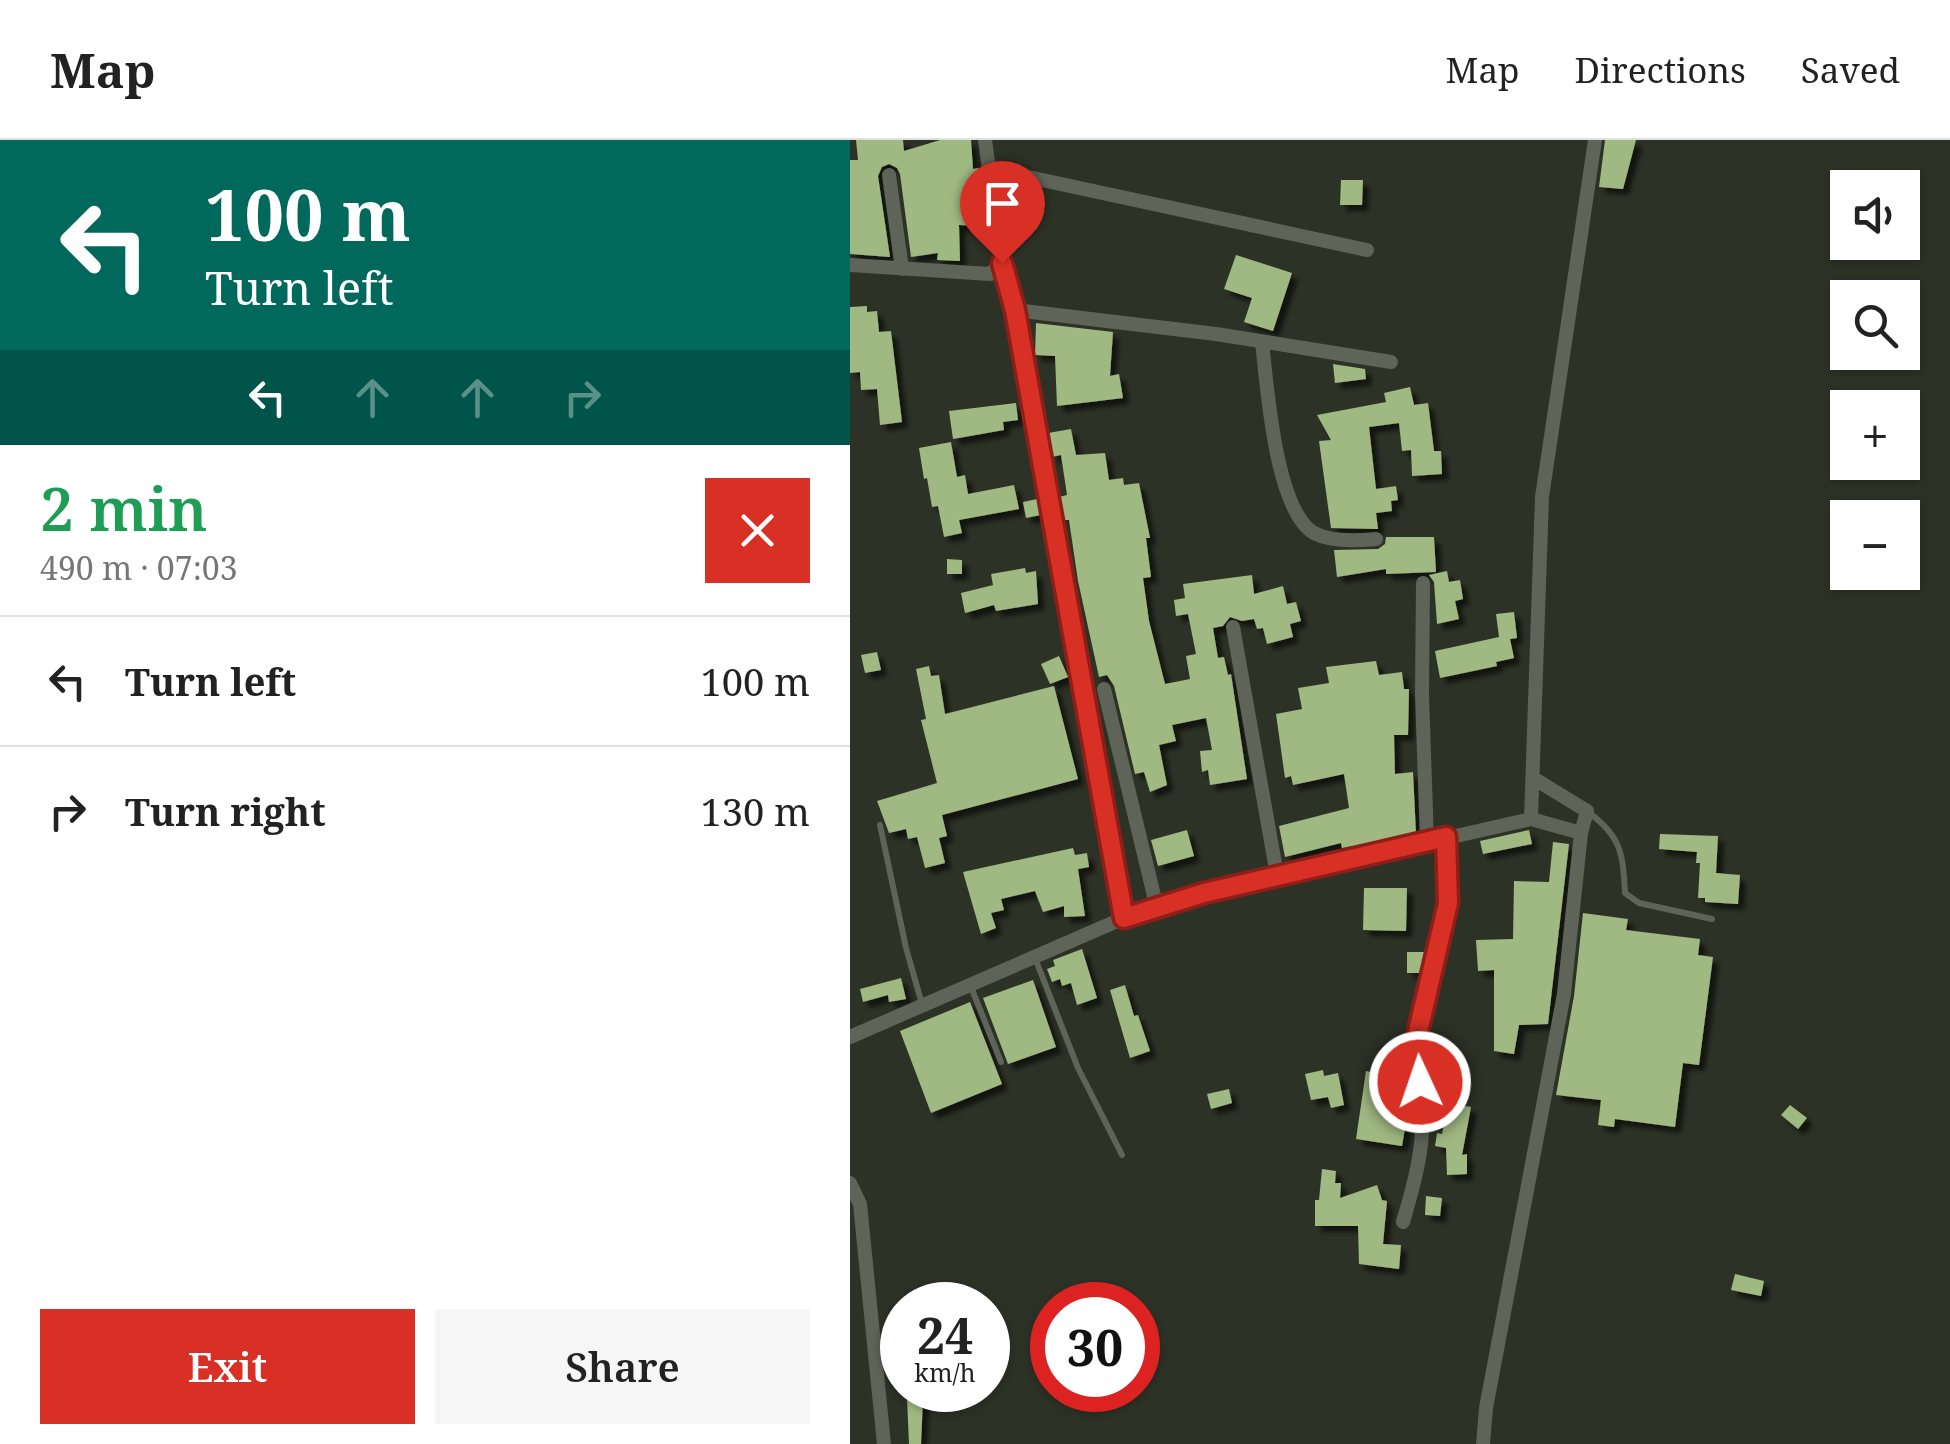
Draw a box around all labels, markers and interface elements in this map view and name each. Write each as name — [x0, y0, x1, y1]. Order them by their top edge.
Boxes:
text: Map — [50, 37, 155, 102]
text: Map — [1446, 46, 1520, 93]
text: Directions — [1575, 46, 1746, 93]
text: Saved — [1801, 46, 1900, 93]
pin — [960, 161, 1045, 264]
text: 100 m — [205, 166, 411, 262]
map controls — [1830, 170, 1920, 590]
button: sound — [1830, 170, 1920, 260]
icon: arrive — [975, 176, 1030, 231]
icon: left — [40, 180, 170, 310]
text: Turn left — [205, 257, 394, 318]
button: search — [1830, 280, 1920, 370]
icon: left — [240, 370, 295, 425]
icon: ahead — [345, 370, 400, 425]
icon: ahead — [450, 370, 505, 425]
icon: right — [555, 370, 610, 425]
button: + — [1830, 390, 1920, 480]
text: 2 min — [40, 467, 208, 549]
button: close — [705, 478, 810, 583]
button: − — [1830, 500, 1920, 590]
text: 490 m · 07:03 — [40, 546, 238, 589]
icon: left — [40, 654, 95, 709]
text: Turn left — [125, 655, 296, 707]
text: 100 m — [700, 655, 810, 707]
icon: right — [40, 784, 95, 839]
text: Turn right — [125, 785, 326, 837]
text: 130 m — [700, 785, 810, 837]
position arrow — [1368, 1030, 1472, 1134]
speed limit sign: 30 — [1030, 1282, 1160, 1412]
text: 24 — [917, 1301, 973, 1369]
button: Exit — [40, 1309, 415, 1424]
button: Share — [435, 1309, 810, 1424]
text: km/h — [914, 1355, 976, 1389]

